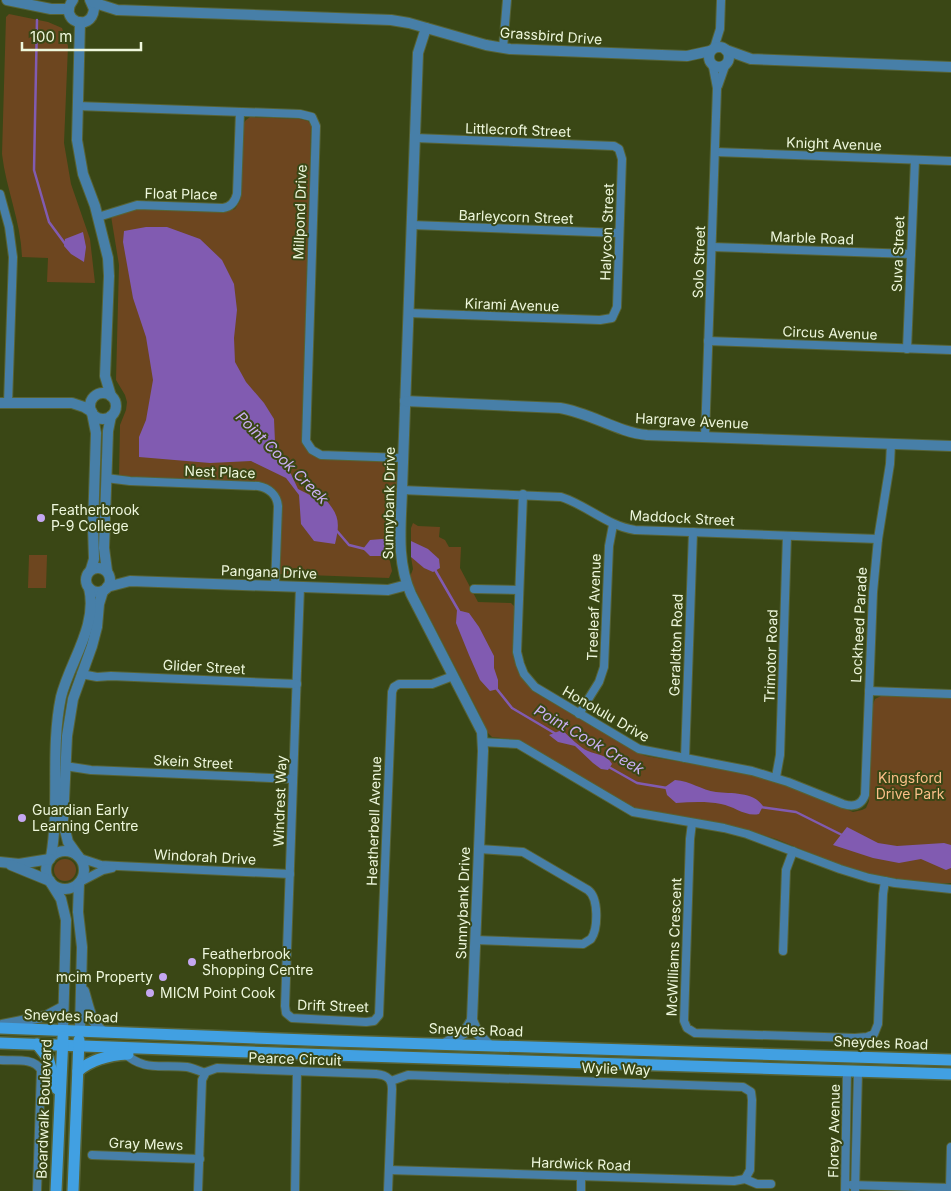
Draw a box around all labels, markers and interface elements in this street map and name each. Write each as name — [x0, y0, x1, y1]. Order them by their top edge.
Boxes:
scale bar — [22, 20, 141, 52]
street label: Grassbird Drive — [499, 23, 603, 48]
text: 100 m — [30, 27, 72, 46]
street label: Littlecroft Street — [465, 119, 572, 140]
street label: Knight Avenue — [786, 133, 882, 154]
street label: Millpond Drive — [289, 164, 310, 260]
street label: Halycon Street — [596, 183, 617, 281]
street label: Float Place — [144, 184, 218, 203]
street label: Barleycorn Street — [458, 206, 574, 227]
street label: Suva Street — [888, 215, 907, 292]
street label: Solo Street — [689, 225, 708, 299]
street label: Marble Road — [770, 228, 854, 247]
street label: Kirami Avenue — [464, 294, 560, 315]
street label: Circus Avenue — [782, 322, 878, 343]
water label: Point Cook Creek — [232, 407, 333, 509]
street label: Hargrave Avenue — [635, 409, 749, 432]
street label: Sunnybank Drive — [379, 446, 398, 560]
street label: Nest Place — [184, 462, 256, 481]
place label: Featherbrook P-9 College — [51, 501, 140, 534]
street label: Maddock Street — [629, 506, 735, 529]
marker: Featherbrook P-9 College — [35, 512, 47, 524]
street label: Treeleaf Avenue — [583, 553, 604, 661]
street label: Pangana Drive — [221, 561, 317, 582]
street label: Lockheed Parade — [847, 567, 870, 683]
street label: Geraldton Road — [665, 593, 686, 697]
street label: Trimotor Road — [760, 609, 781, 703]
street label: Glider Street — [162, 656, 246, 677]
street label: Honolulu Drive — [560, 682, 653, 745]
water label: Point Cook Creek — [531, 700, 648, 779]
street label: Skein Street — [153, 751, 234, 772]
street label: Windrest Way — [269, 755, 290, 847]
street label: Heatherbell Avenue — [363, 756, 384, 886]
park label: Kingsford Drive Park — [876, 769, 945, 802]
place label: Guardian Early Learning Centre — [32, 801, 138, 834]
marker: Guardian Early Learning Centre — [16, 812, 28, 824]
street label: Windorah Drive — [153, 845, 257, 868]
street label: Sunnybank Drive — [452, 846, 473, 960]
street label: McWilliams Crescent — [663, 877, 684, 1017]
place label: Featherbrook Shopping Centre — [202, 945, 313, 978]
marker: Featherbrook Shopping Centre — [186, 956, 198, 968]
place label: mcim Property — [56, 968, 153, 985]
marker: mcim Property — [157, 971, 169, 983]
place label: MICM Point Cook — [160, 984, 276, 1001]
marker: MICM Point Cook — [144, 987, 156, 999]
street label: Drift Street — [297, 996, 370, 1015]
street label: Sneydes Road — [23, 1005, 119, 1026]
street label: Sneydes Road — [428, 1019, 524, 1040]
street label: Sneydes Road — [833, 1032, 929, 1053]
street label: Boardwalk Boulevard — [33, 1039, 54, 1179]
street label: Pearce Circuit — [248, 1048, 342, 1069]
street label: Wylie Way — [581, 1059, 651, 1078]
street label: Florey Avenue — [824, 1084, 843, 1178]
street label: Gray Mews — [108, 1134, 184, 1153]
street label: Hardwick Road — [531, 1153, 631, 1174]

